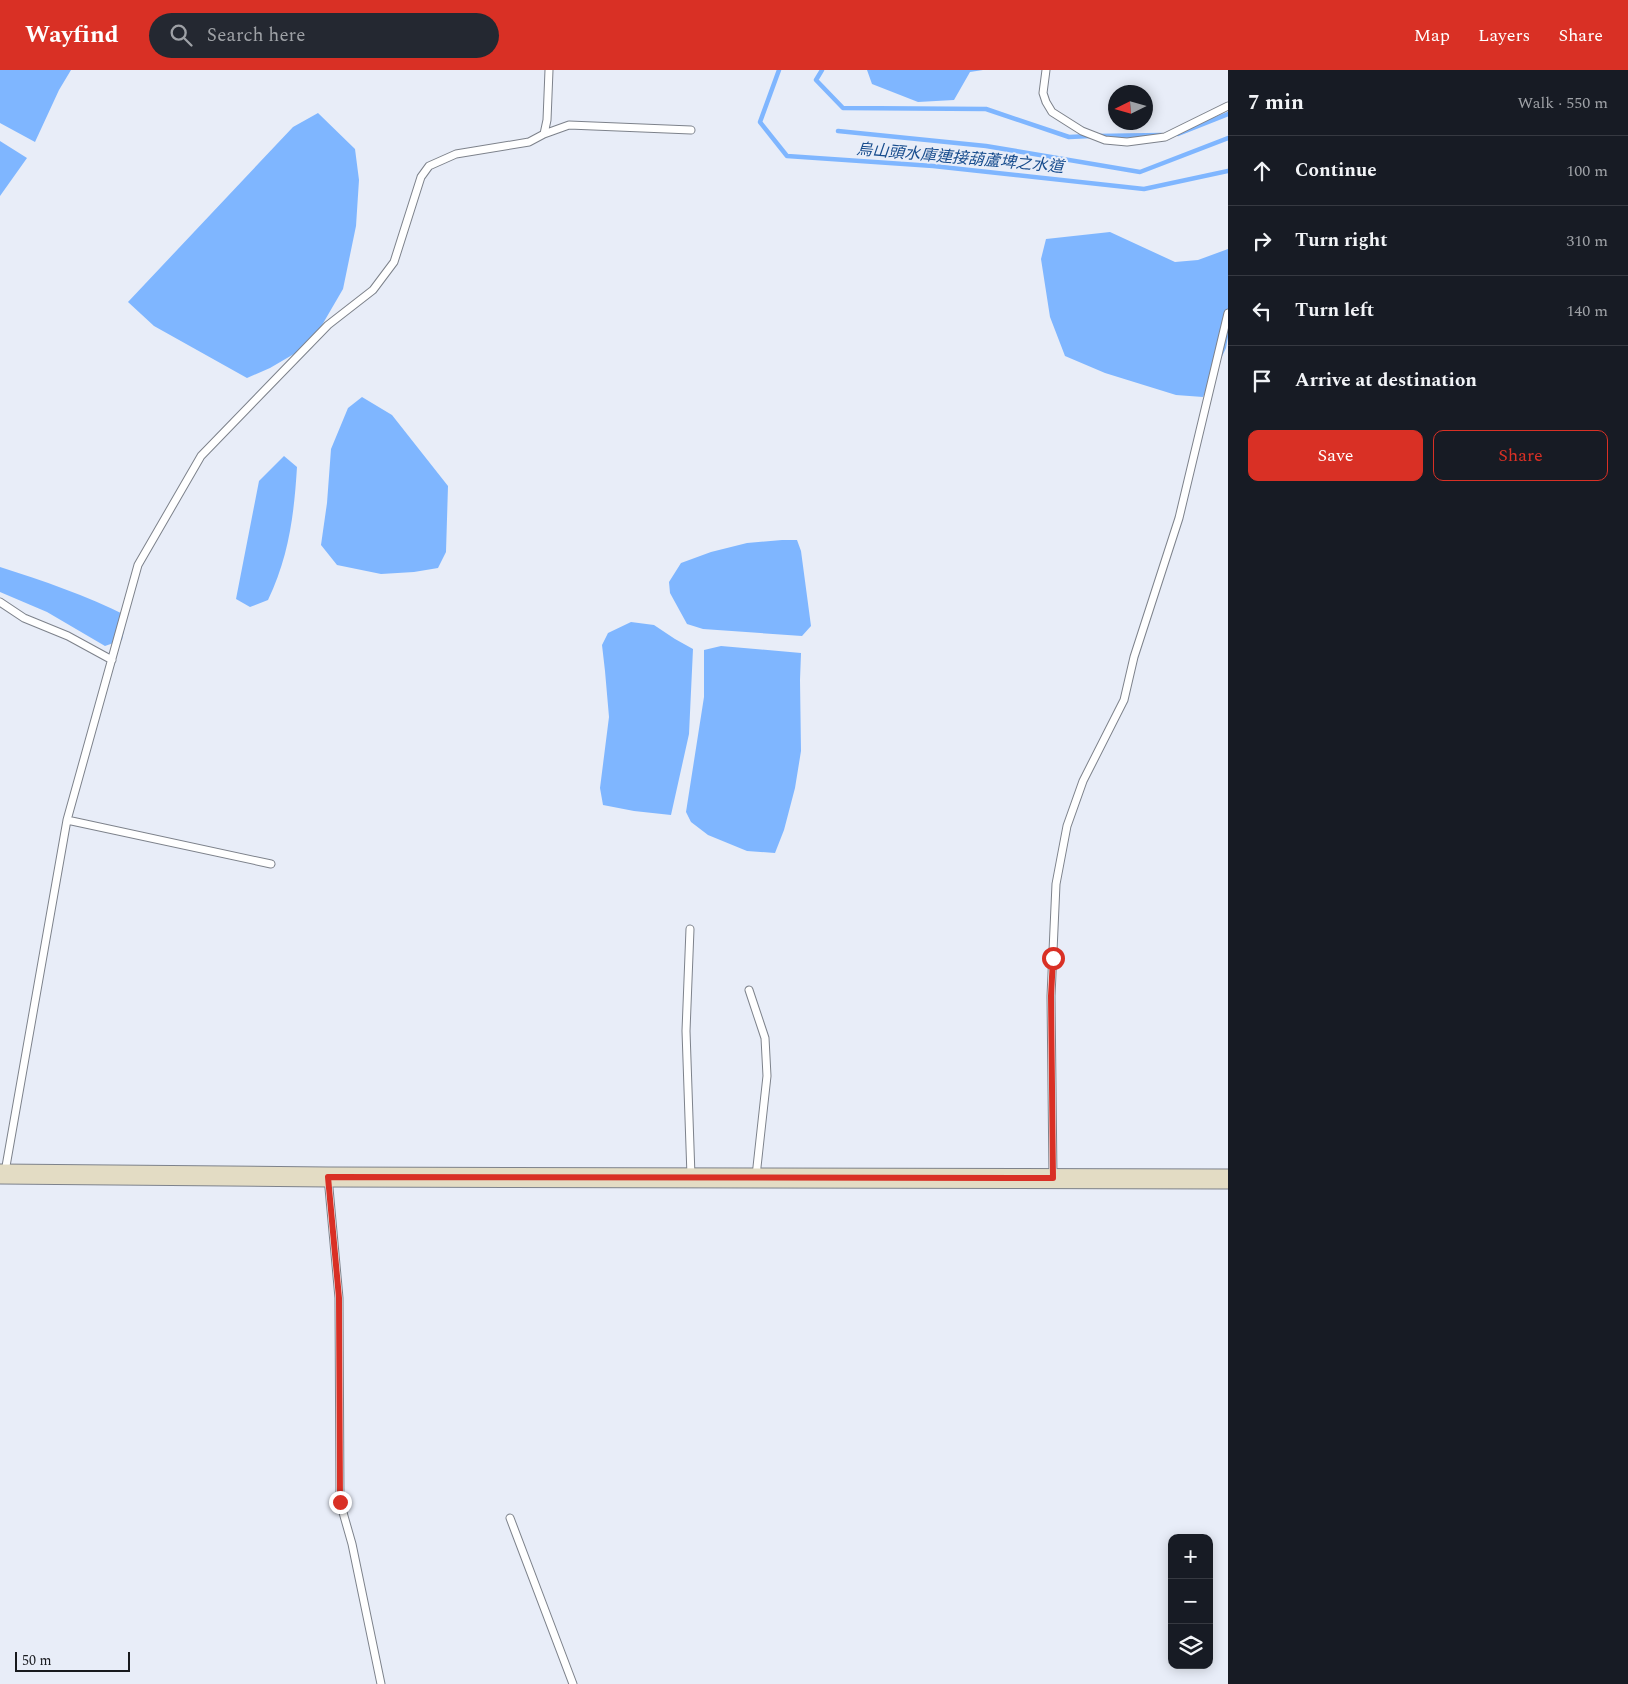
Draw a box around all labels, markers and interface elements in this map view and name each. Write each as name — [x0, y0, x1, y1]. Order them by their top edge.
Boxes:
search box — [149, 13, 499, 58]
text: Wayfind — [25, 17, 119, 53]
icon: search — [167, 21, 195, 49]
text: Search here — [207, 21, 305, 50]
text: Map — [1414, 22, 1450, 49]
text: Layers — [1478, 22, 1530, 49]
text: Share — [1558, 22, 1603, 49]
north arrow — [1108, 85, 1153, 130]
text: 7 min — [1248, 87, 1304, 119]
text: Walk · 550 m — [1517, 91, 1608, 115]
water label: 烏山頭水庫連接葫蘆埤之水道 — [855, 137, 1067, 179]
text: Continue — [1295, 156, 1377, 185]
icon: ahead — [1248, 157, 1276, 185]
text: 100 m — [1566, 159, 1608, 183]
text: Turn right — [1295, 226, 1388, 255]
icon: right — [1248, 227, 1276, 255]
text: 310 m — [1566, 229, 1608, 253]
text: Turn left — [1295, 296, 1374, 325]
icon: left — [1248, 297, 1276, 325]
text: 140 m — [1566, 299, 1608, 323]
text: Arrive at destination — [1295, 366, 1477, 395]
icon: arrive — [1248, 367, 1276, 395]
button: Save — [1248, 430, 1423, 481]
button: Share — [1433, 430, 1608, 481]
route start — [1042, 947, 1065, 970]
route end — [329, 1491, 352, 1514]
map controls — [1168, 1534, 1213, 1669]
button: + — [1168, 1534, 1213, 1579]
button: − — [1168, 1579, 1213, 1624]
button: layers — [1168, 1624, 1213, 1669]
scale bar — [15, 1649, 130, 1672]
text: 50 m — [22, 1650, 52, 1671]

